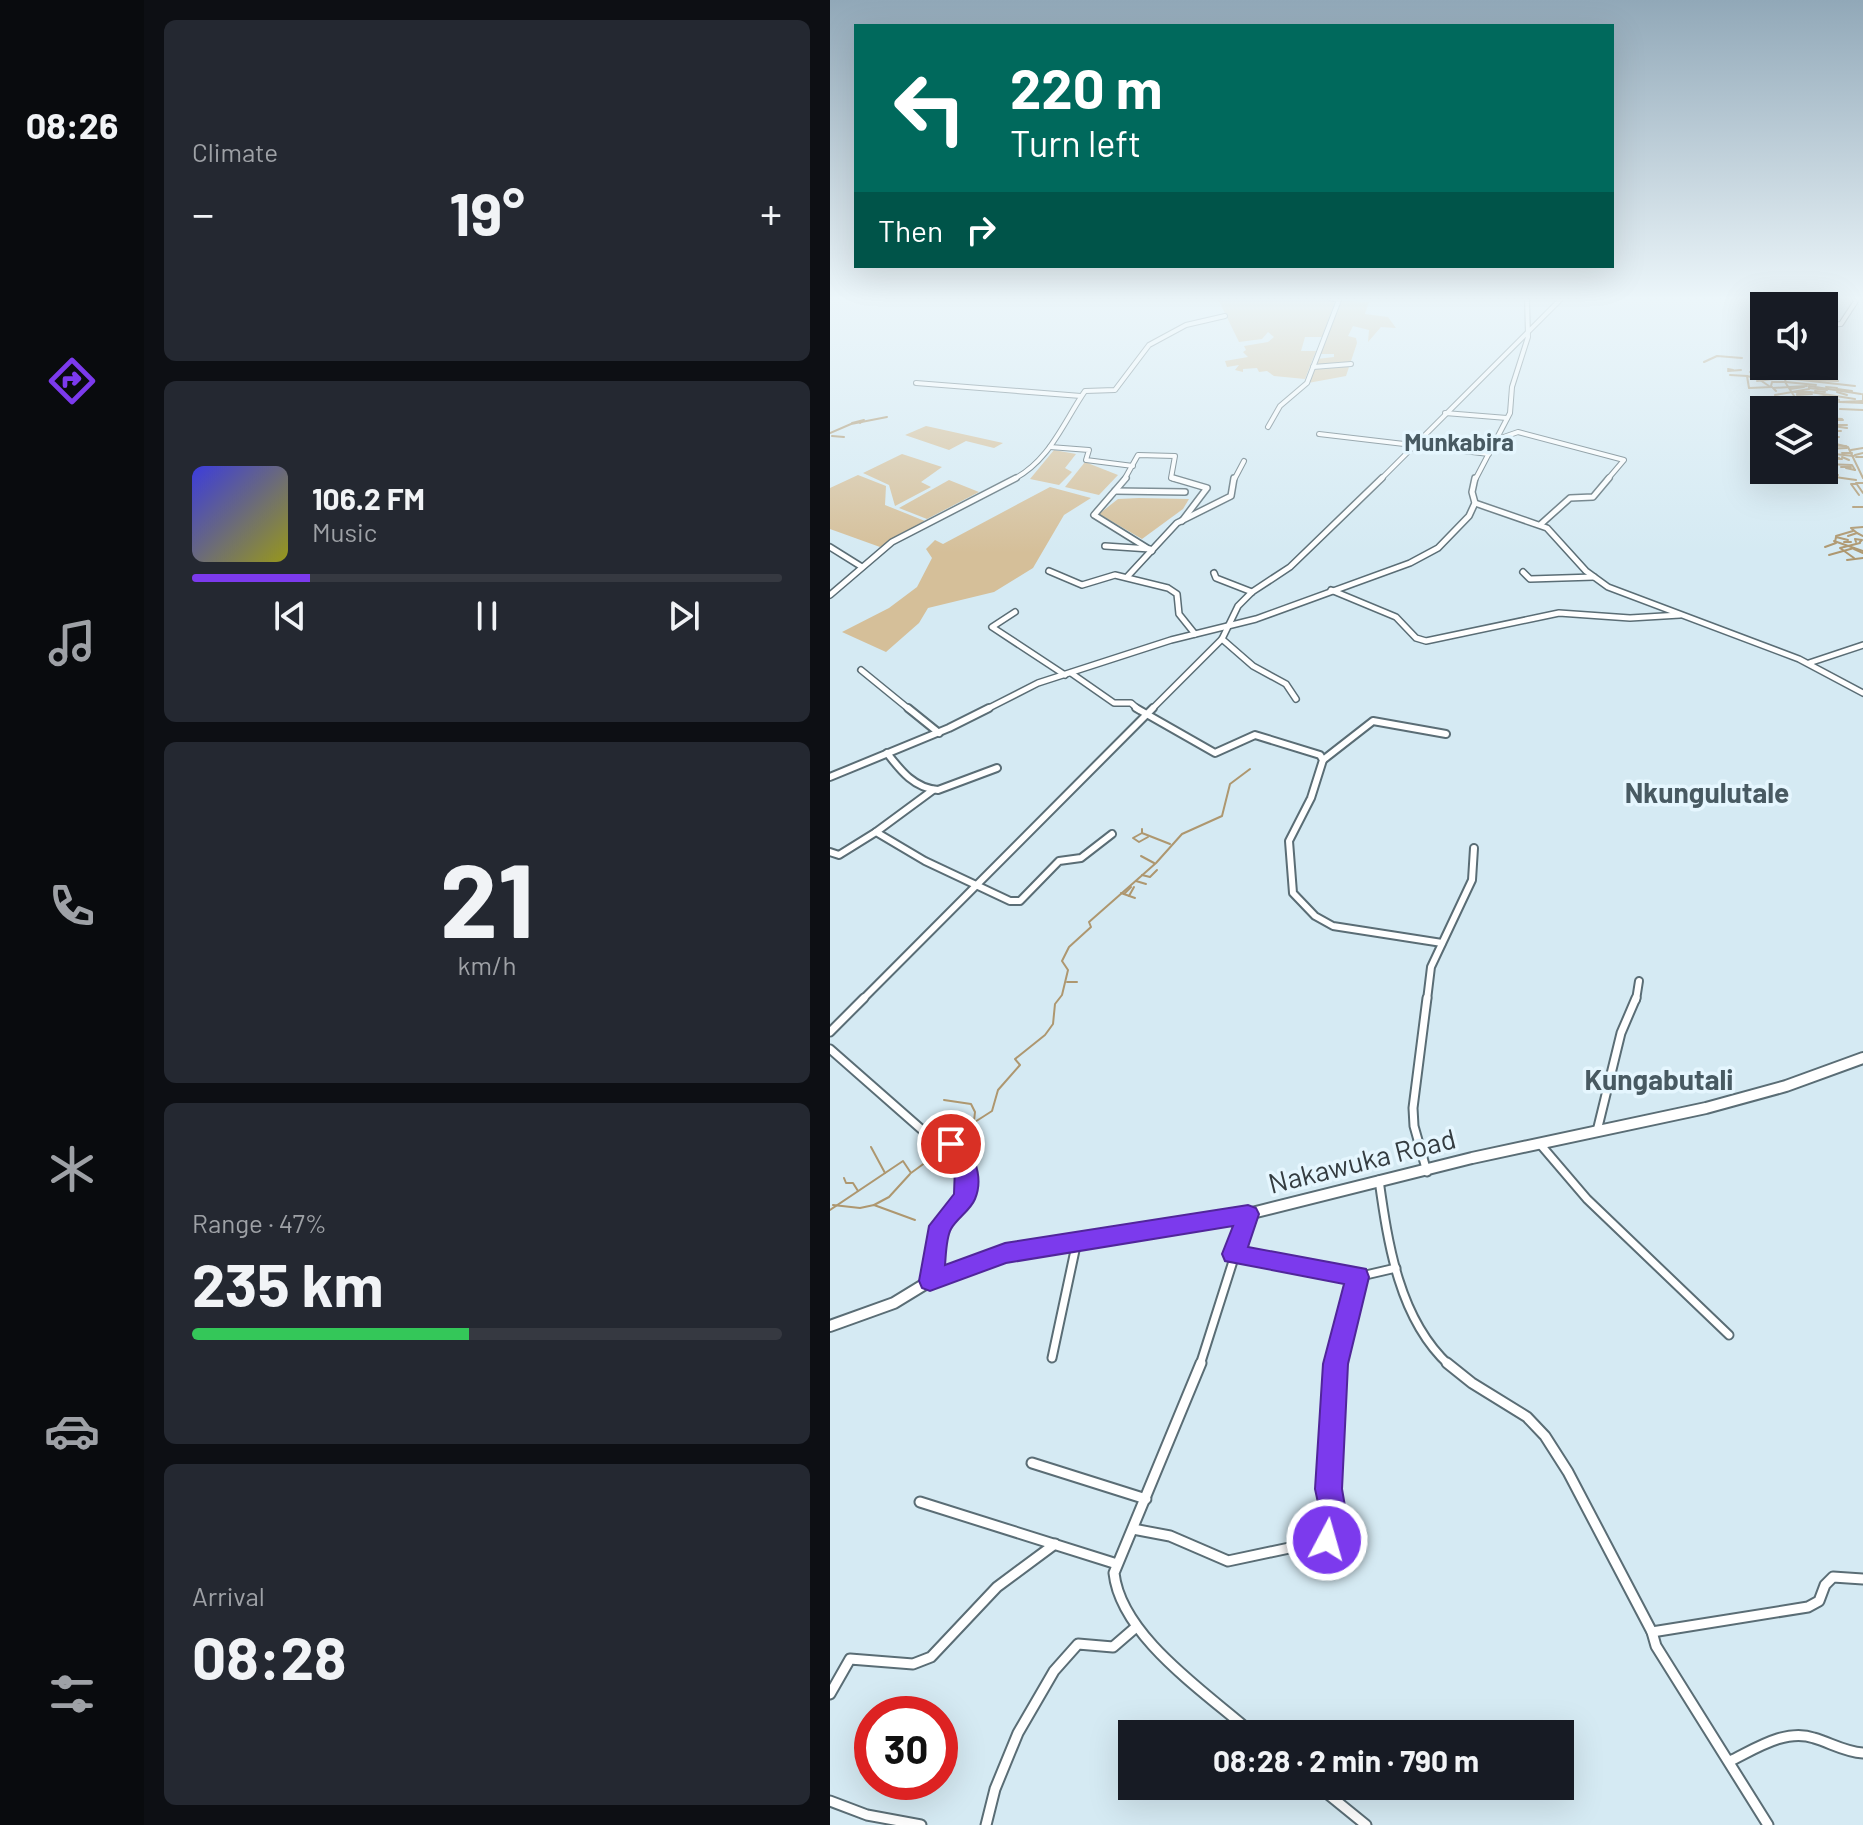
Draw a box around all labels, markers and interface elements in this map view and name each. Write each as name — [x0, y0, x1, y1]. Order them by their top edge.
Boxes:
text: 220 m — [1010, 53, 1163, 120]
icon: left — [878, 56, 982, 160]
text: 08:26 — [26, 103, 118, 146]
text: Turn left — [1010, 121, 1141, 164]
text: Climate — [192, 136, 278, 167]
text: 19° — [449, 176, 525, 248]
text: − — [192, 186, 214, 239]
text: + — [760, 186, 782, 239]
icon: right — [959, 208, 1003, 252]
text: Then — [878, 212, 943, 248]
map controls — [1750, 292, 1838, 484]
button: sound — [1750, 292, 1838, 380]
icon: directions — [44, 353, 100, 409]
button: layers — [1750, 396, 1838, 484]
district label: Munkabira — [1404, 427, 1514, 456]
text: 106.2 FM — [312, 480, 425, 516]
text: Music — [312, 516, 377, 547]
icon: previous — [268, 594, 312, 638]
icon: pause — [465, 594, 509, 638]
icon: next — [662, 594, 706, 638]
icon: music — [44, 615, 100, 671]
district label: Nkungulutale — [1625, 775, 1789, 809]
text: 21 — [440, 834, 534, 959]
icon: phone — [44, 878, 100, 934]
text: km/h — [458, 949, 516, 980]
district label: Kungabutali — [1585, 1062, 1733, 1096]
pin — [917, 1110, 985, 1178]
street label: Nakawuka Road — [1265, 1120, 1459, 1200]
icon: arrive — [929, 1122, 973, 1166]
icon: climate — [44, 1141, 100, 1197]
text: Range · 47% — [192, 1207, 327, 1238]
text: 235 km — [192, 1247, 384, 1319]
icon: car — [44, 1403, 100, 1459]
position arrow — [1285, 1498, 1369, 1582]
text: Arrival — [192, 1580, 265, 1611]
text: 08:28 — [192, 1620, 347, 1692]
icon: filters — [44, 1666, 100, 1722]
speed limit sign: 30 — [854, 1696, 958, 1800]
text: 08:28 · 2 min · 790 m — [1213, 1742, 1479, 1778]

